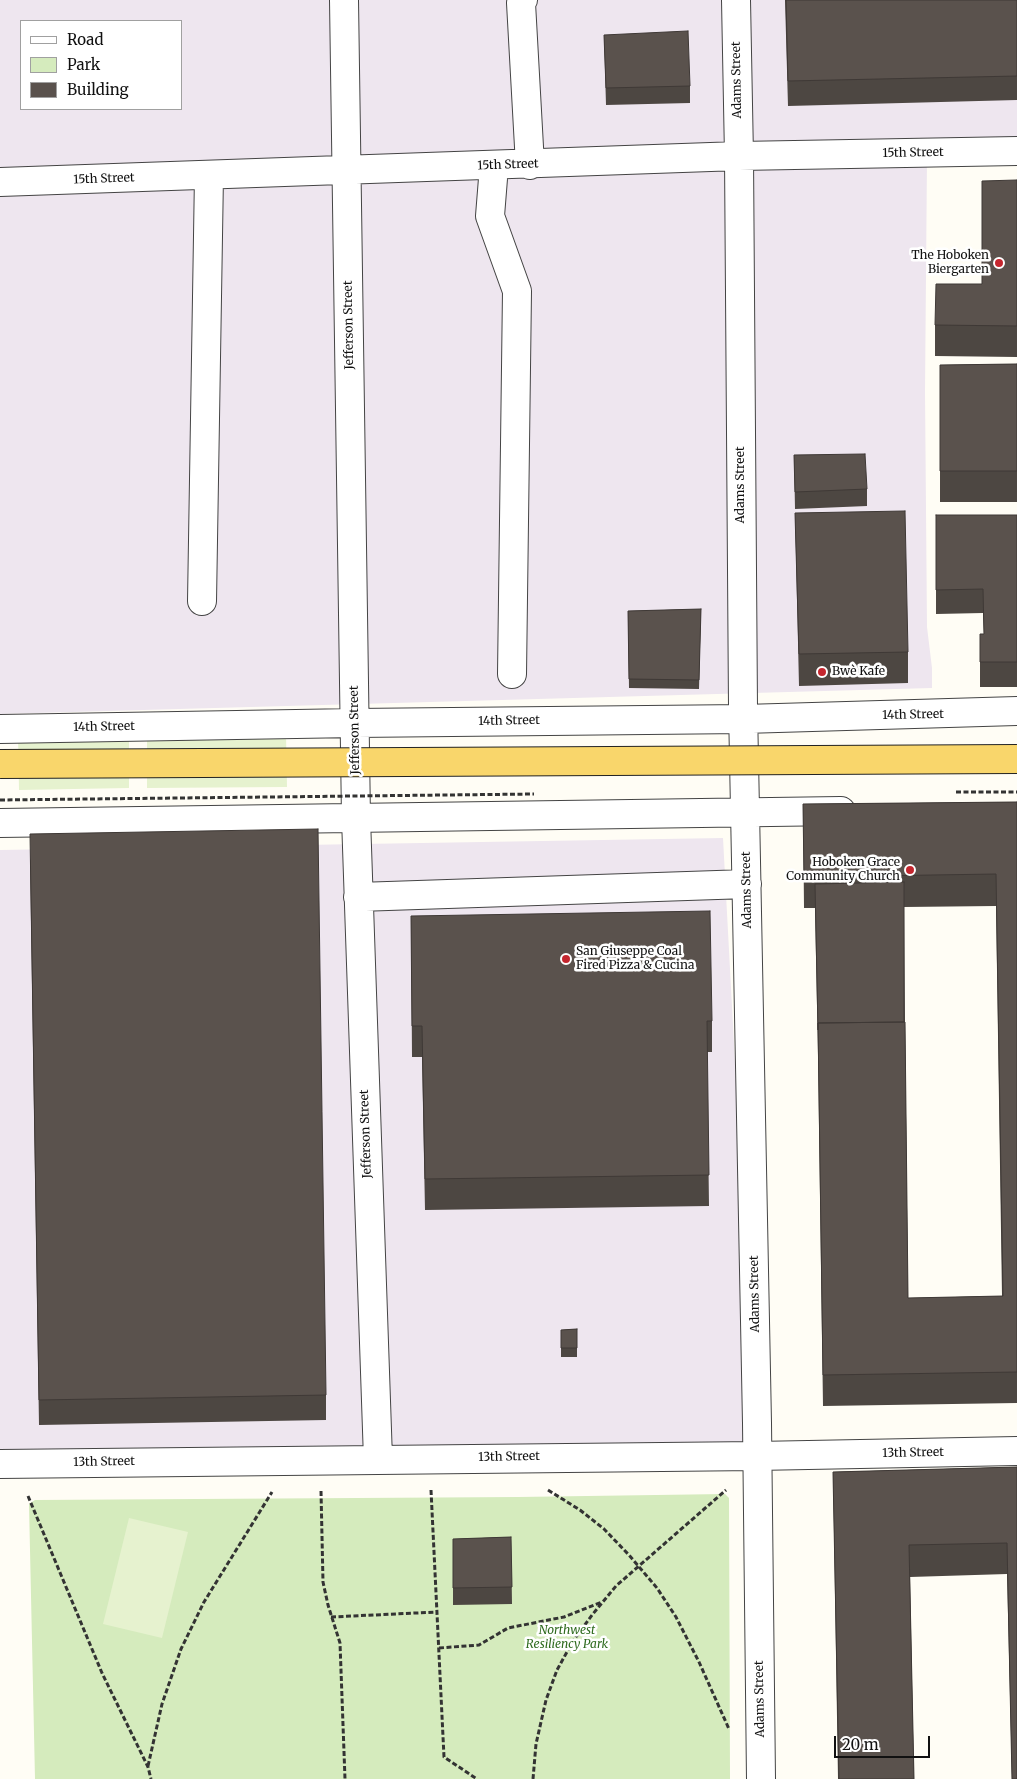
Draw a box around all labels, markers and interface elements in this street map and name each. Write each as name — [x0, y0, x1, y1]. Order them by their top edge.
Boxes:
legend — [20, 20, 182, 110]
text: Road — [67, 30, 103, 49]
street label: Adams Street — [729, 41, 745, 119]
text: Park — [67, 55, 100, 74]
text: Building — [67, 80, 129, 99]
street label: 15th Street — [882, 145, 944, 161]
street label: 15th Street — [477, 157, 539, 173]
street label: 15th Street — [73, 171, 135, 187]
place label: The Hoboken Biergarten — [911, 249, 989, 277]
marker: The Hoboken Biergarten — [993, 257, 1005, 269]
street label: Jefferson Street — [341, 280, 357, 370]
street label: Adams Street — [734, 446, 748, 524]
place label: Bwè Kafe — [832, 665, 885, 679]
marker: Bwè Kafe — [816, 666, 828, 678]
street label: Jefferson Street — [347, 685, 363, 775]
street label: 14th Street — [882, 707, 944, 723]
street label: 14th Street — [478, 713, 540, 729]
street label: 14th Street — [73, 719, 135, 735]
street label: Adams Street — [739, 851, 755, 929]
place label: Hoboken Grace Community Church — [786, 856, 900, 884]
marker: Hoboken Grace Community Church — [904, 864, 916, 876]
place label: San Giuseppe Coal Fired Pizza & Cucina — [576, 945, 694, 973]
marker: San Giuseppe Coal Fired Pizza & Cucina — [560, 953, 572, 965]
street label: Jefferson Street — [357, 1089, 375, 1179]
street label: Adams Street — [747, 1255, 763, 1333]
street label: 13th Street — [882, 1445, 944, 1461]
street label: 13th Street — [478, 1449, 540, 1465]
street label: 13th Street — [73, 1454, 135, 1470]
park label: Northwest Resiliency Park — [526, 1624, 608, 1652]
street label: Adams Street — [752, 1660, 768, 1738]
scale bar — [837, 1726, 933, 1758]
text: 20 m — [842, 1735, 879, 1754]

